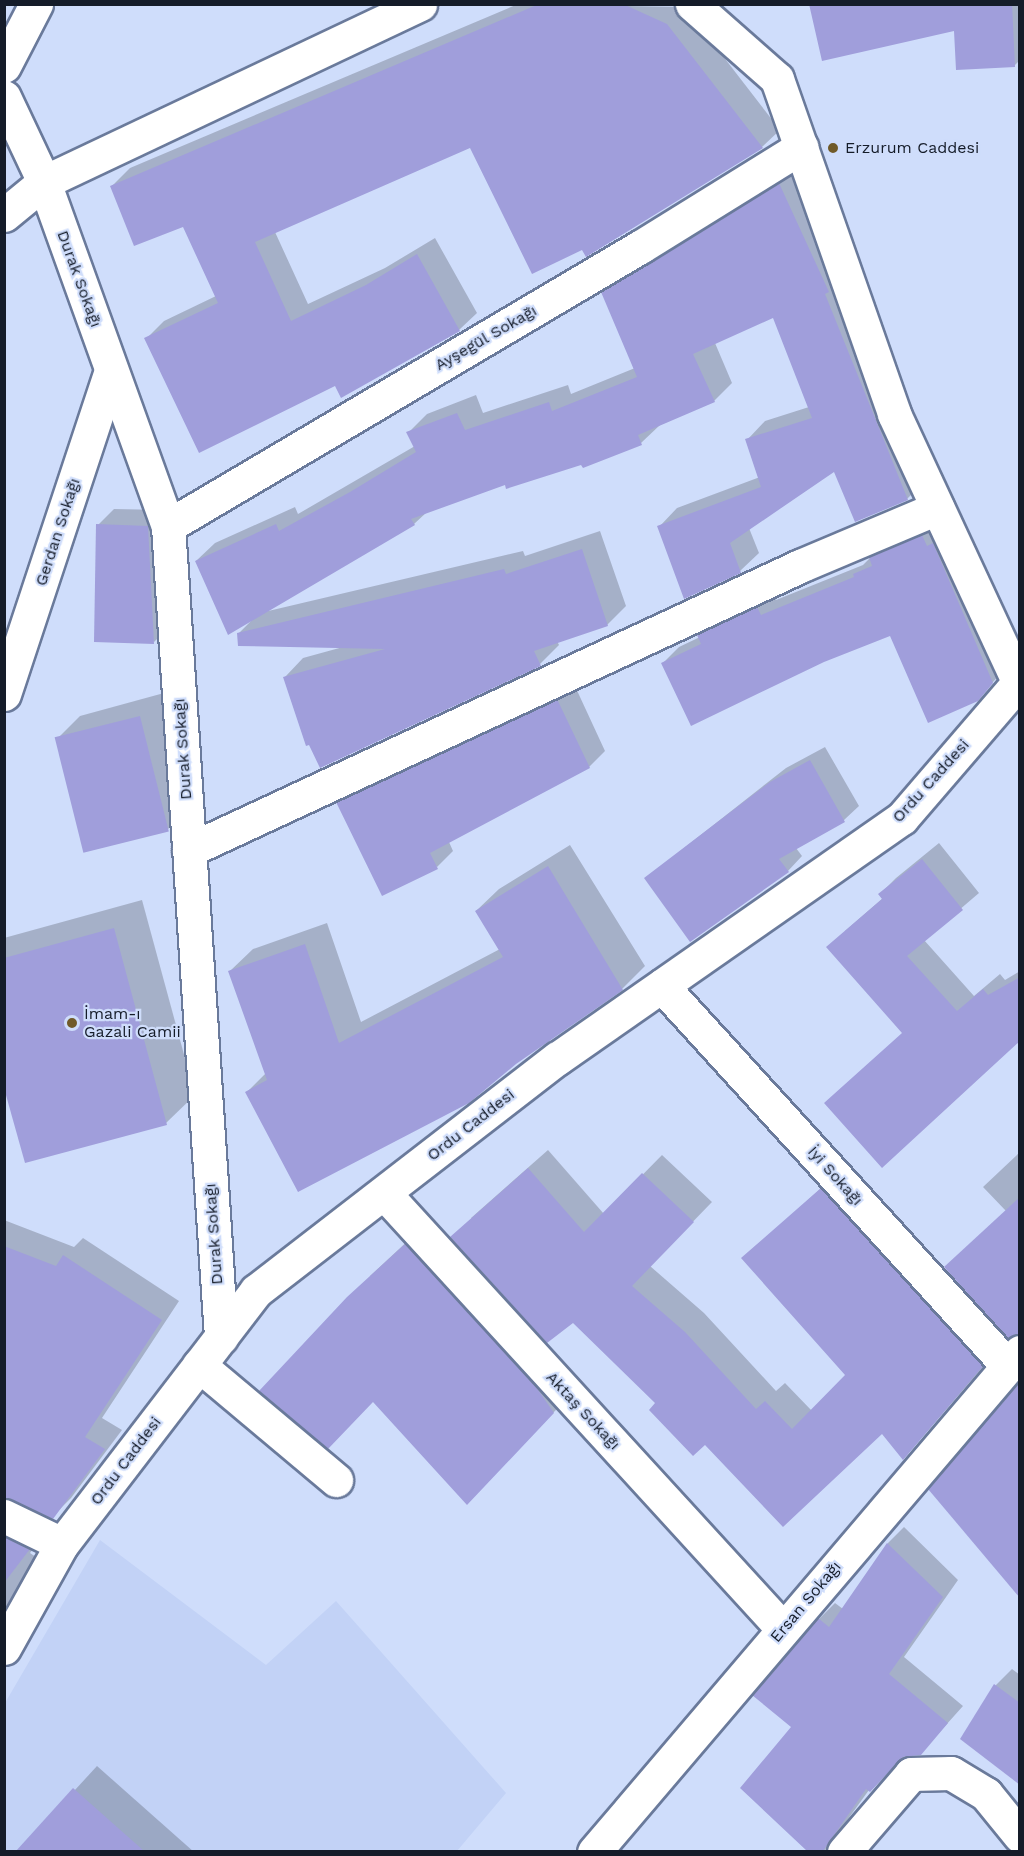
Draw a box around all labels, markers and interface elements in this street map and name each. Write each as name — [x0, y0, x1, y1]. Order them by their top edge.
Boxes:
place label: Erzurum Caddesi — [845, 138, 979, 158]
marker: Erzurum Caddesi — [826, 141, 840, 155]
street label: Durak Sokağı — [53, 228, 105, 330]
street label: Ayşegül Sokağı — [431, 301, 541, 375]
street label: Gerdan Sokağı — [32, 476, 84, 588]
street label: Durak Sokağı — [170, 698, 196, 800]
street label: Ordu Caddesi — [889, 735, 973, 827]
place label: İmam-ı Gazali Camii — [84, 1004, 181, 1042]
marker: İmam-ı Gazali Camii — [65, 1016, 79, 1030]
street label: Ordu Caddesi — [424, 1085, 518, 1165]
street label: İyi Sokağı — [803, 1142, 867, 1210]
street label: Durak Sokağı — [201, 1183, 227, 1285]
street label: Aktaş Sokağı — [542, 1368, 624, 1454]
street label: Ordu Caddesi — [87, 1413, 165, 1509]
street label: Ersan Sokağı — [767, 1558, 845, 1646]

